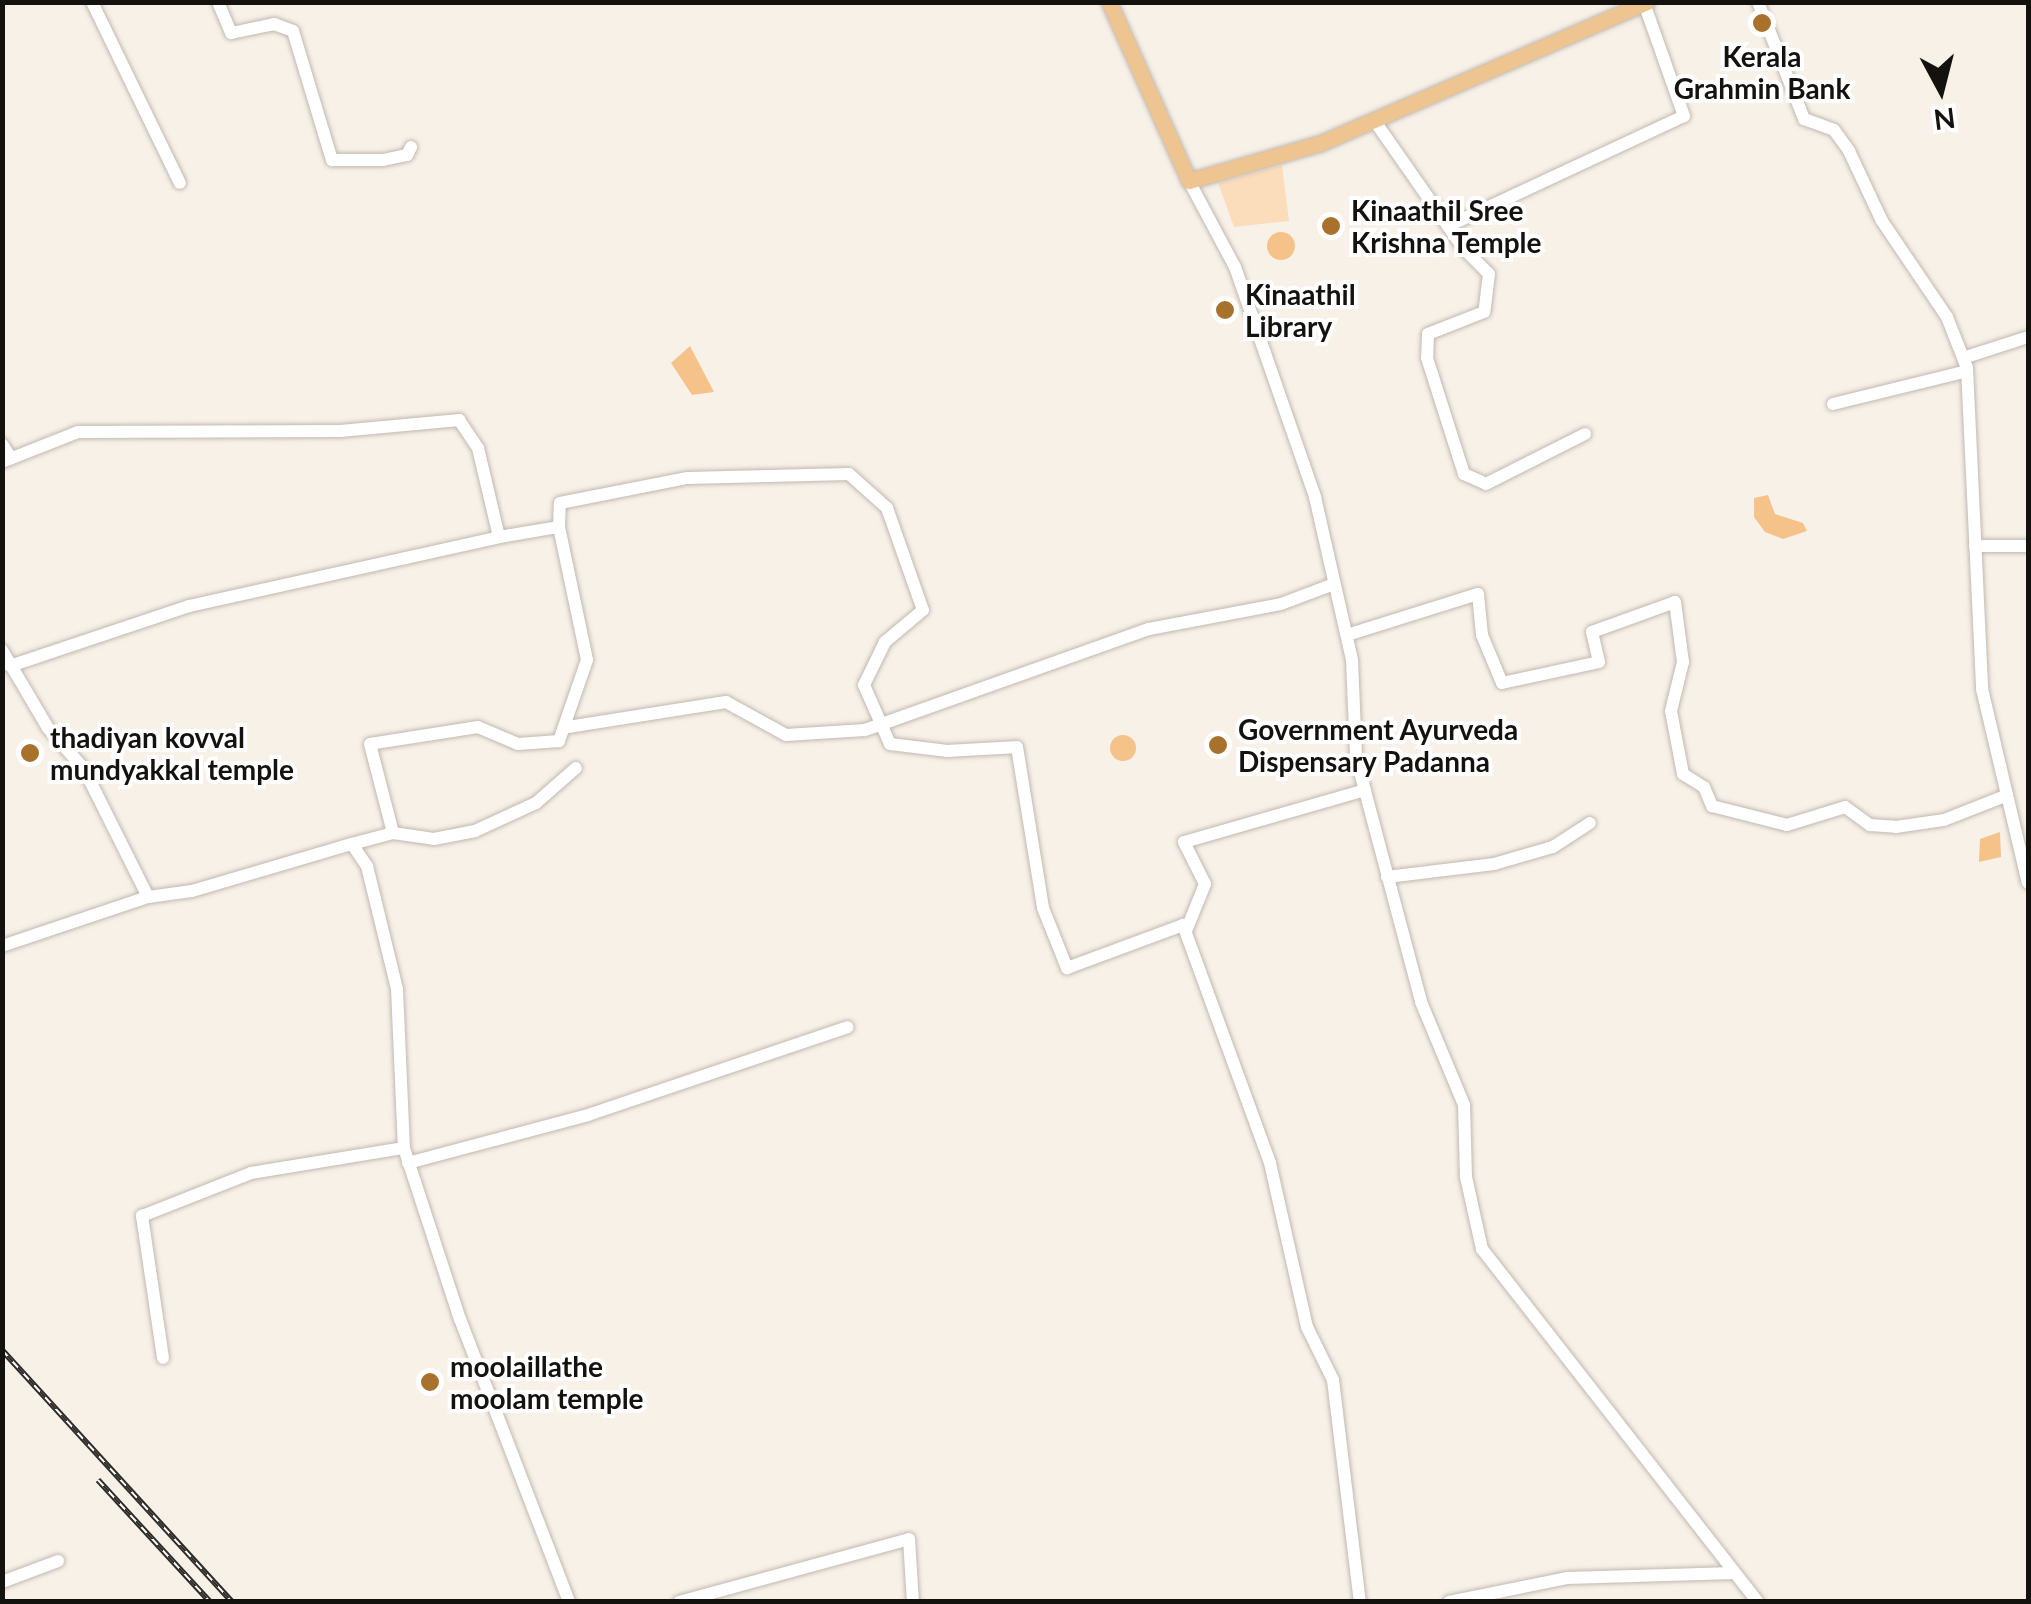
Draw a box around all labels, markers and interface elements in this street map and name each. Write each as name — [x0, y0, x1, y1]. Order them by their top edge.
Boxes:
marker: Kerala Grahmin Bank — [1751, 12, 1773, 34]
place label: Kerala Grahmin Bank — [1674, 39, 1850, 105]
north arrow — [1891, 40, 1991, 140]
text: N — [1932, 102, 1957, 138]
place label: Kinaathil Sree Krishna Temple — [1351, 193, 1542, 259]
marker: Kinaathil Sree Krishna Temple — [1320, 215, 1342, 237]
place label: Kinaathil Library — [1245, 277, 1356, 343]
marker: Kinaathil Library — [1214, 299, 1236, 321]
place label: Government Ayurveda Dispensary Padanna — [1238, 712, 1519, 778]
place label: thadiyan kovval mundyakkal temple — [50, 720, 294, 786]
marker: Government Ayurveda Dispensary Padanna — [1207, 734, 1229, 756]
marker: thadiyan kovval mundyakkal temple — [19, 742, 41, 764]
place label: moolaillathe moolam temple — [450, 1349, 644, 1415]
marker: moolaillathe moolam temple — [419, 1371, 441, 1393]

